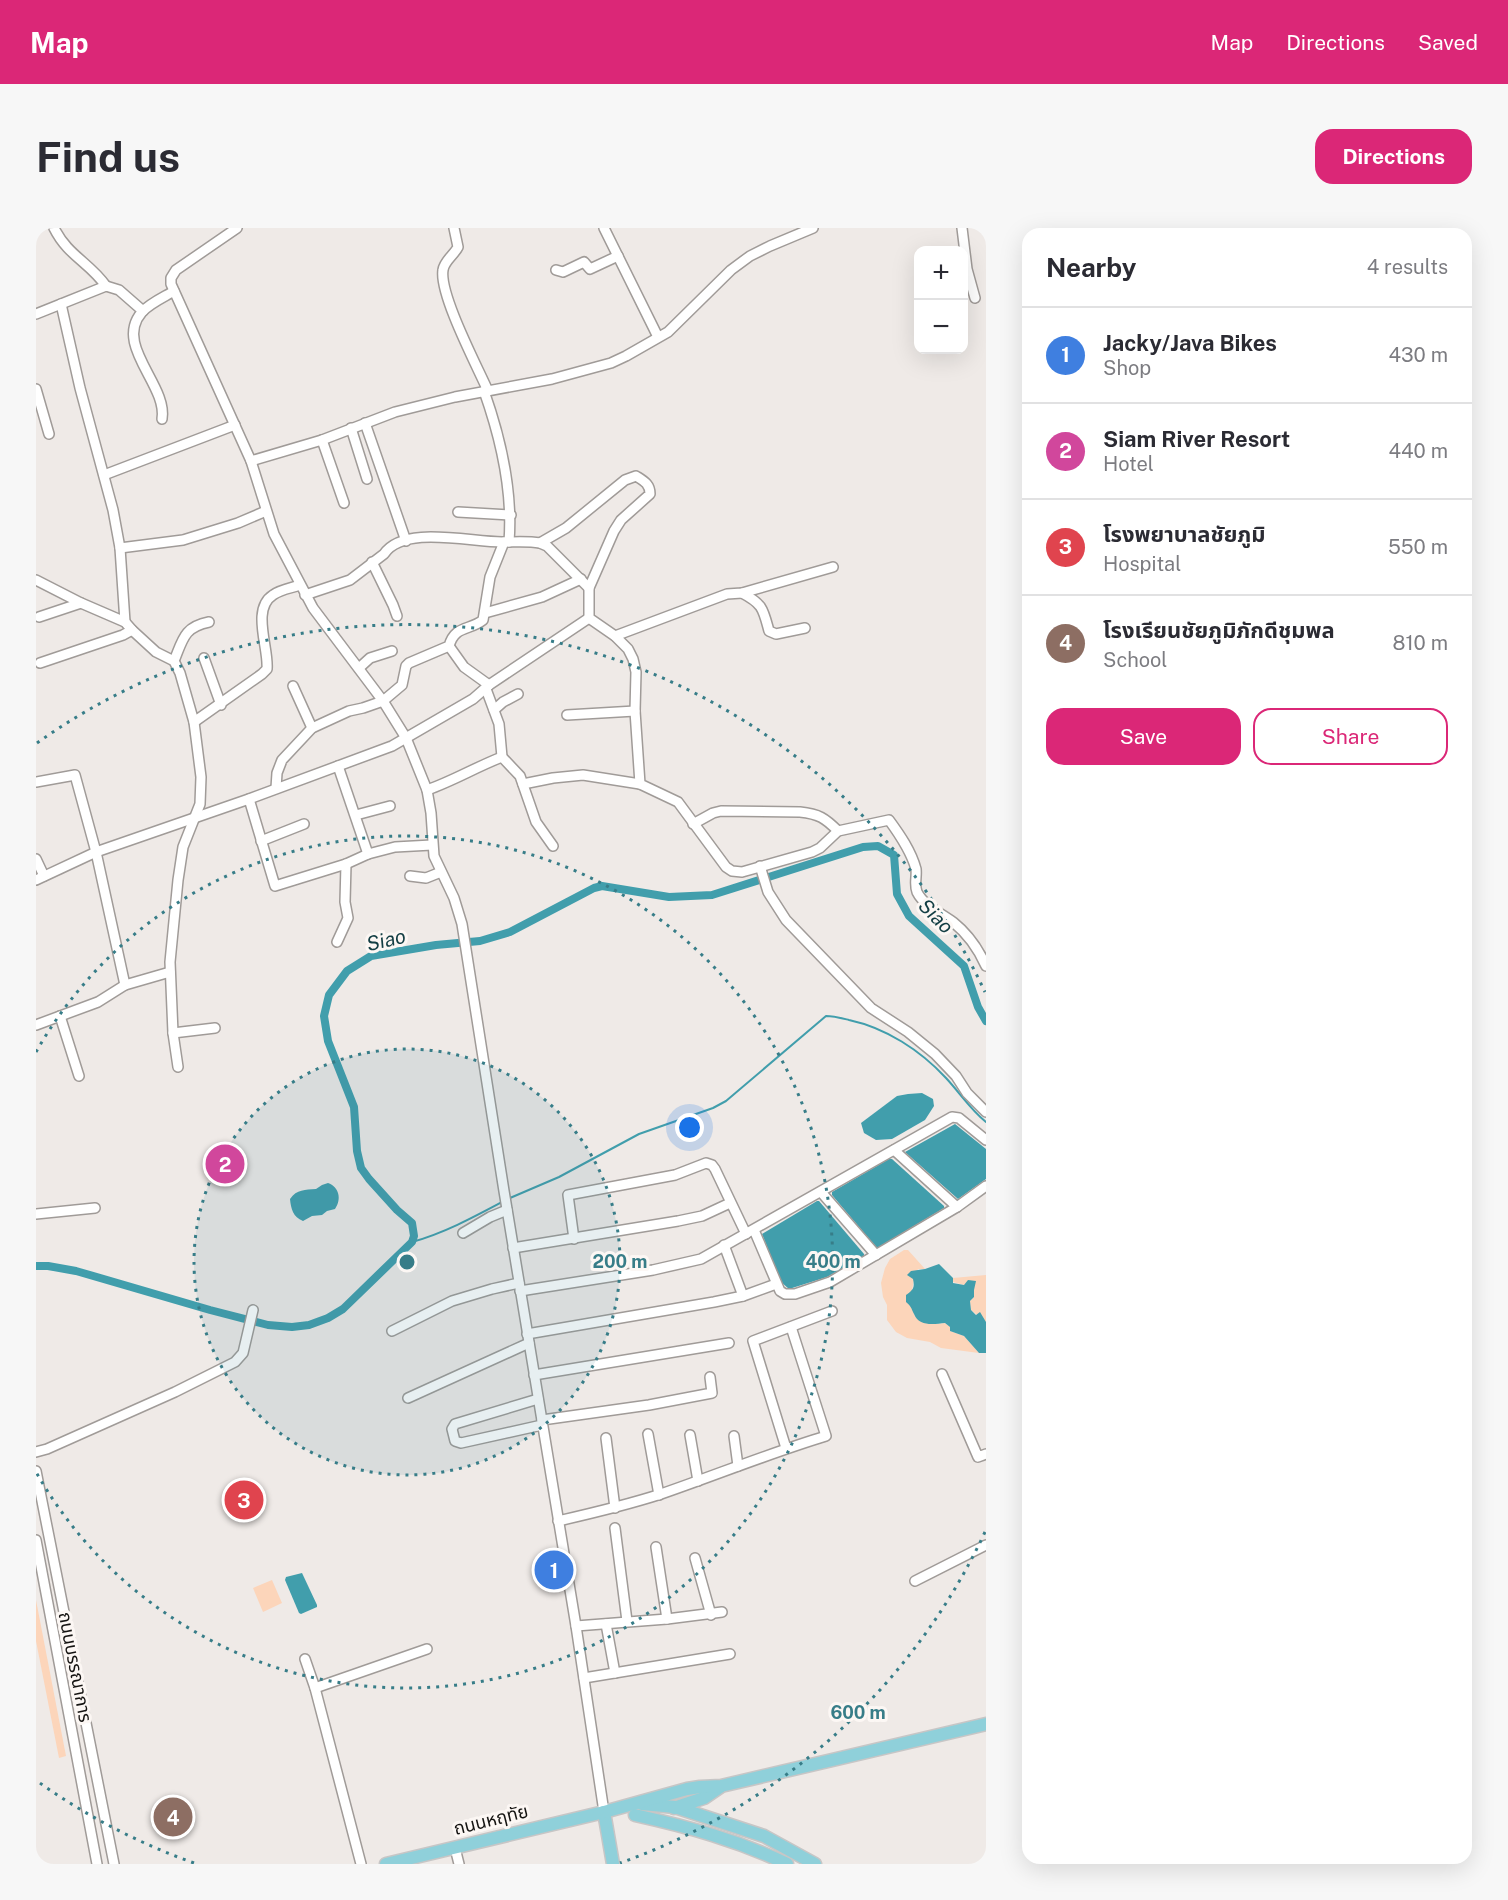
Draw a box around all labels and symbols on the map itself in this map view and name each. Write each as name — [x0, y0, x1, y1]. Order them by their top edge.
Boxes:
water label: Siao — [914, 894, 959, 939]
water label: Siao — [364, 924, 408, 956]
your location — [675, 1113, 704, 1142]
pin: 2 — [206, 1142, 244, 1186]
text: 200 m — [593, 1251, 647, 1272]
text: 400 m — [805, 1251, 861, 1272]
centre of rings — [397, 1252, 417, 1272]
pin: 3 — [224, 1478, 264, 1522]
pin: 1 — [534, 1548, 574, 1592]
street label: ถนนบรรณาการ — [55, 1610, 97, 1724]
text: 600 m — [830, 1702, 886, 1723]
pin: 4 — [154, 1794, 192, 1840]
street label: ถนนหฤทัย — [451, 1800, 530, 1839]

